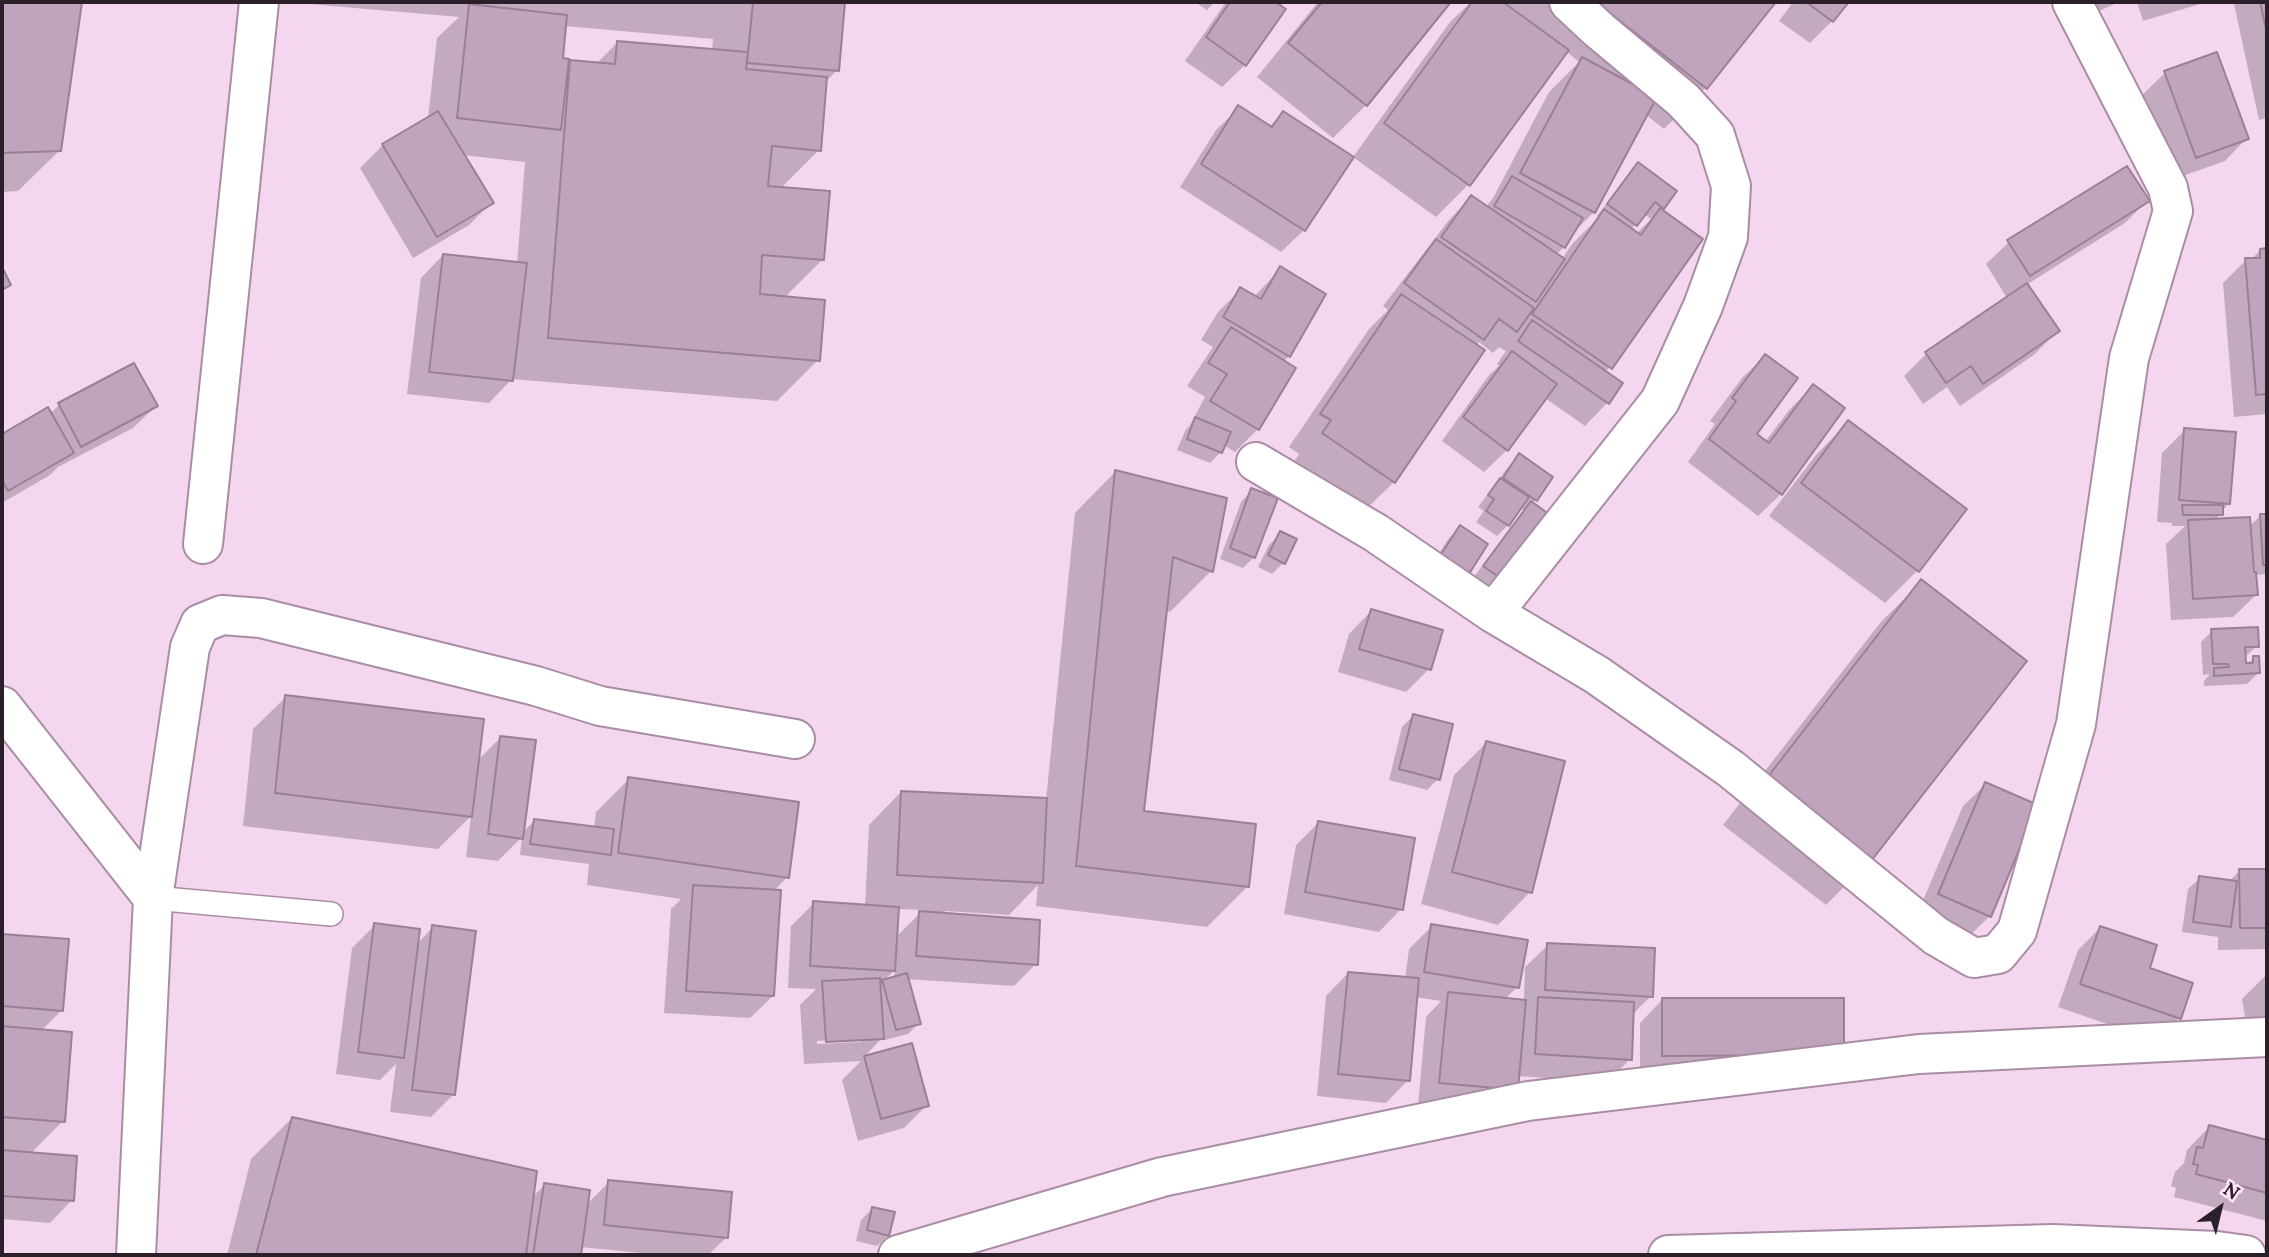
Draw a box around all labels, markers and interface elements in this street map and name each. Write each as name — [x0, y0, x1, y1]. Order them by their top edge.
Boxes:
north arrow — [2185, 1173, 2255, 1243]
text: N — [2219, 1177, 2245, 1205]

